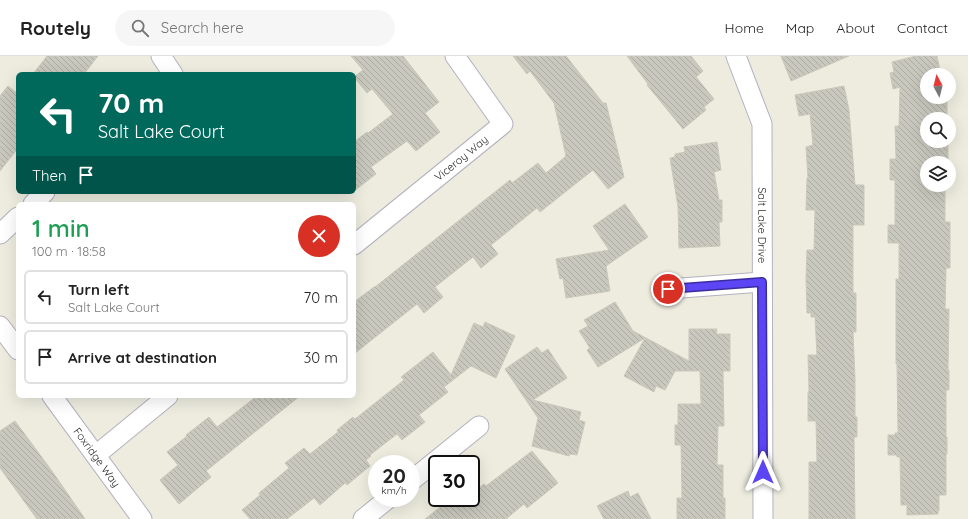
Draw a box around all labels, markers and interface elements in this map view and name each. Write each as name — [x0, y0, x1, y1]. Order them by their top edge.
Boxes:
search box — [115, 10, 395, 46]
text: Routely — [20, 16, 91, 40]
icon: search — [129, 17, 151, 39]
text: Search here — [161, 18, 244, 37]
text: Home — [725, 19, 764, 37]
text: Map — [786, 19, 814, 37]
text: About — [836, 19, 875, 37]
text: Contact — [897, 19, 948, 37]
north arrow — [920, 68, 956, 104]
map controls — [920, 68, 956, 192]
text: 70 m — [98, 85, 164, 120]
icon: left — [32, 88, 84, 140]
button: search — [920, 112, 956, 148]
text: Salt Lake Court — [98, 120, 225, 143]
street label: Viceroy Way — [431, 132, 491, 184]
button: layers — [920, 156, 956, 192]
icon: arrive — [75, 164, 97, 186]
text: Then — [32, 166, 67, 185]
street label: Salt Lake Drive — [755, 187, 769, 263]
text: 1 min — [32, 213, 90, 243]
button: close — [298, 215, 340, 257]
text: 100 m · 18:58 — [32, 243, 106, 259]
pin — [651, 272, 685, 306]
icon: arrive — [657, 278, 679, 300]
text: Turn left — [68, 280, 130, 299]
icon: left — [34, 286, 56, 308]
text: 70 m — [304, 288, 338, 307]
text: Salt Lake Court — [68, 299, 160, 315]
icon: arrive — [34, 346, 56, 368]
text: Arrive at destination — [68, 348, 217, 367]
text: 30 m — [303, 348, 338, 367]
street label: Foxridge Way — [70, 425, 123, 490]
position arrow — [742, 451, 784, 493]
speed limit sign: 30 — [428, 455, 480, 507]
text: 20 — [382, 463, 406, 488]
text: km/h — [381, 484, 407, 497]

